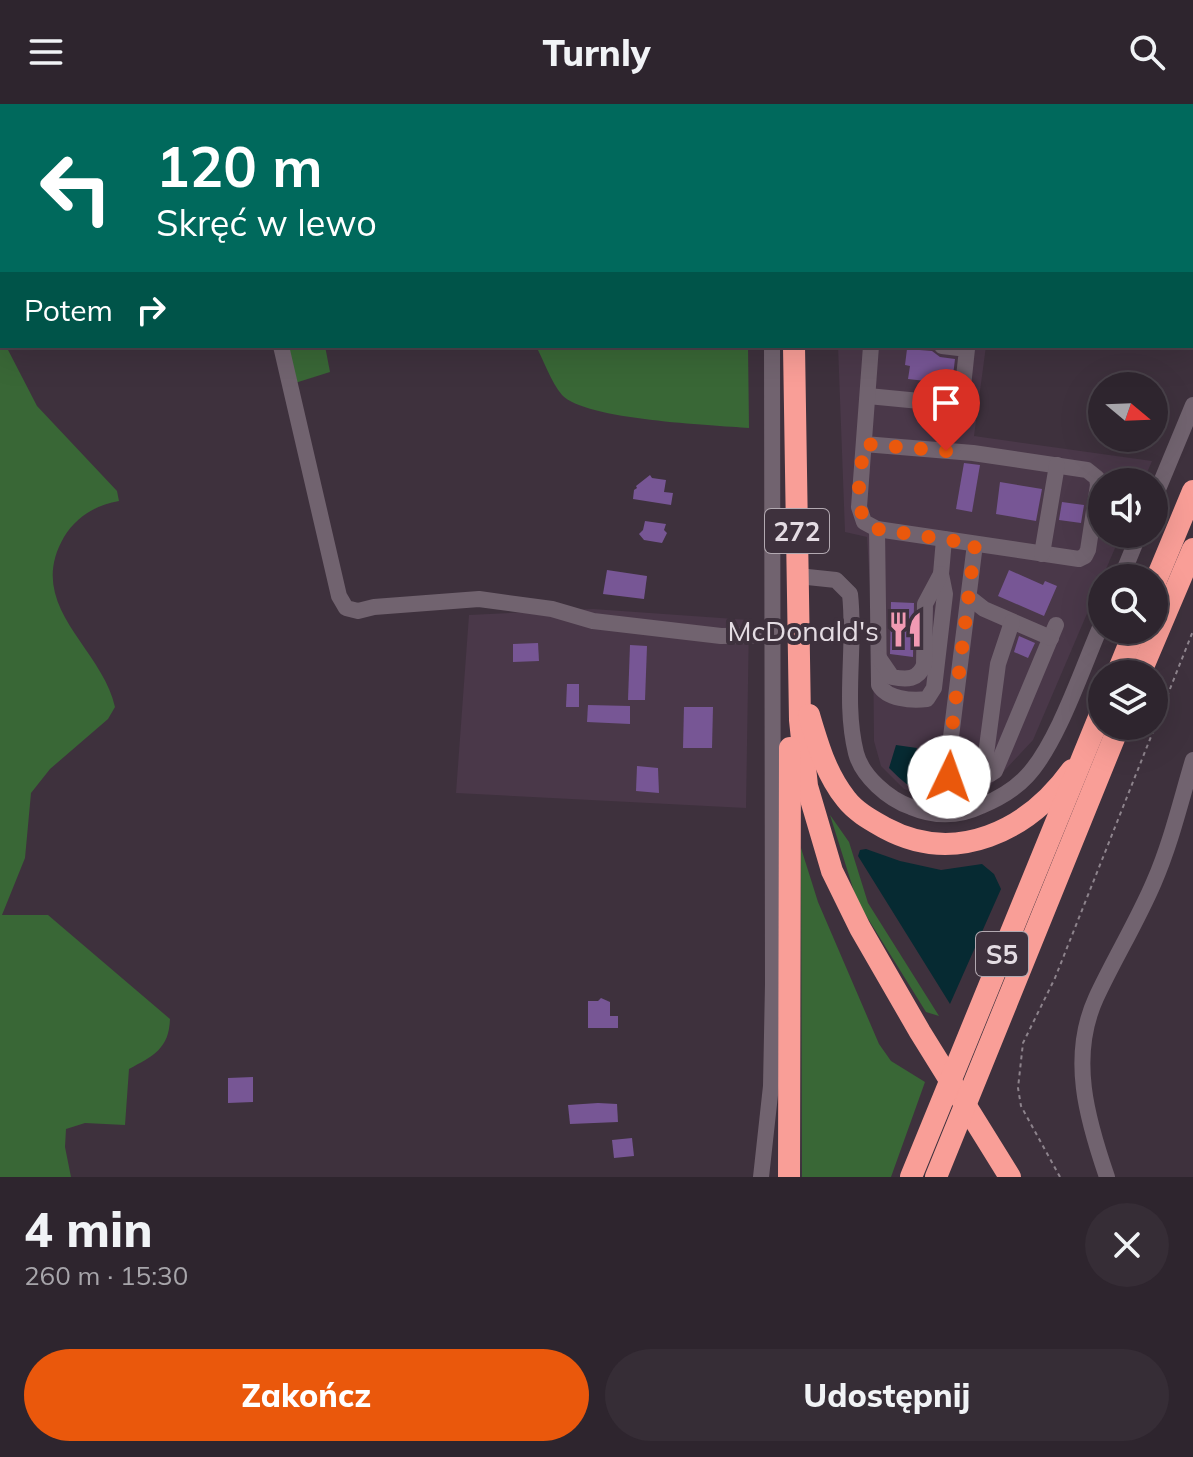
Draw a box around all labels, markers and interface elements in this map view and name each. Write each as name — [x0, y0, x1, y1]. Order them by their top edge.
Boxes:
icon: menu — [24, 30, 68, 74]
text: Turnly — [542, 30, 651, 75]
icon: search — [1125, 30, 1169, 74]
text: 120 m — [156, 131, 323, 201]
icon: left — [24, 136, 128, 240]
text: Skręć w lewo — [156, 200, 377, 245]
icon: right — [129, 288, 173, 332]
text: Potem — [24, 291, 113, 329]
pin — [912, 369, 980, 451]
north arrow — [1088, 372, 1168, 452]
map controls — [1088, 372, 1168, 740]
icon: arrive — [924, 381, 968, 425]
button: sound — [1088, 468, 1168, 548]
road number: 272 — [765, 509, 829, 553]
button: search — [1088, 564, 1168, 644]
restaurant icon: McDonald's — [886, 611, 924, 649]
place label: McDonald's — [727, 613, 879, 648]
button: layers — [1088, 660, 1168, 740]
position arrow — [907, 735, 991, 819]
road number: S5 — [976, 932, 1028, 976]
text: 4 min — [24, 1199, 153, 1259]
button: close — [1085, 1203, 1169, 1287]
text: 260 m · 15:30 — [24, 1259, 188, 1292]
button: Zakończ — [24, 1349, 589, 1441]
button: Udostępnij — [605, 1349, 1169, 1441]

